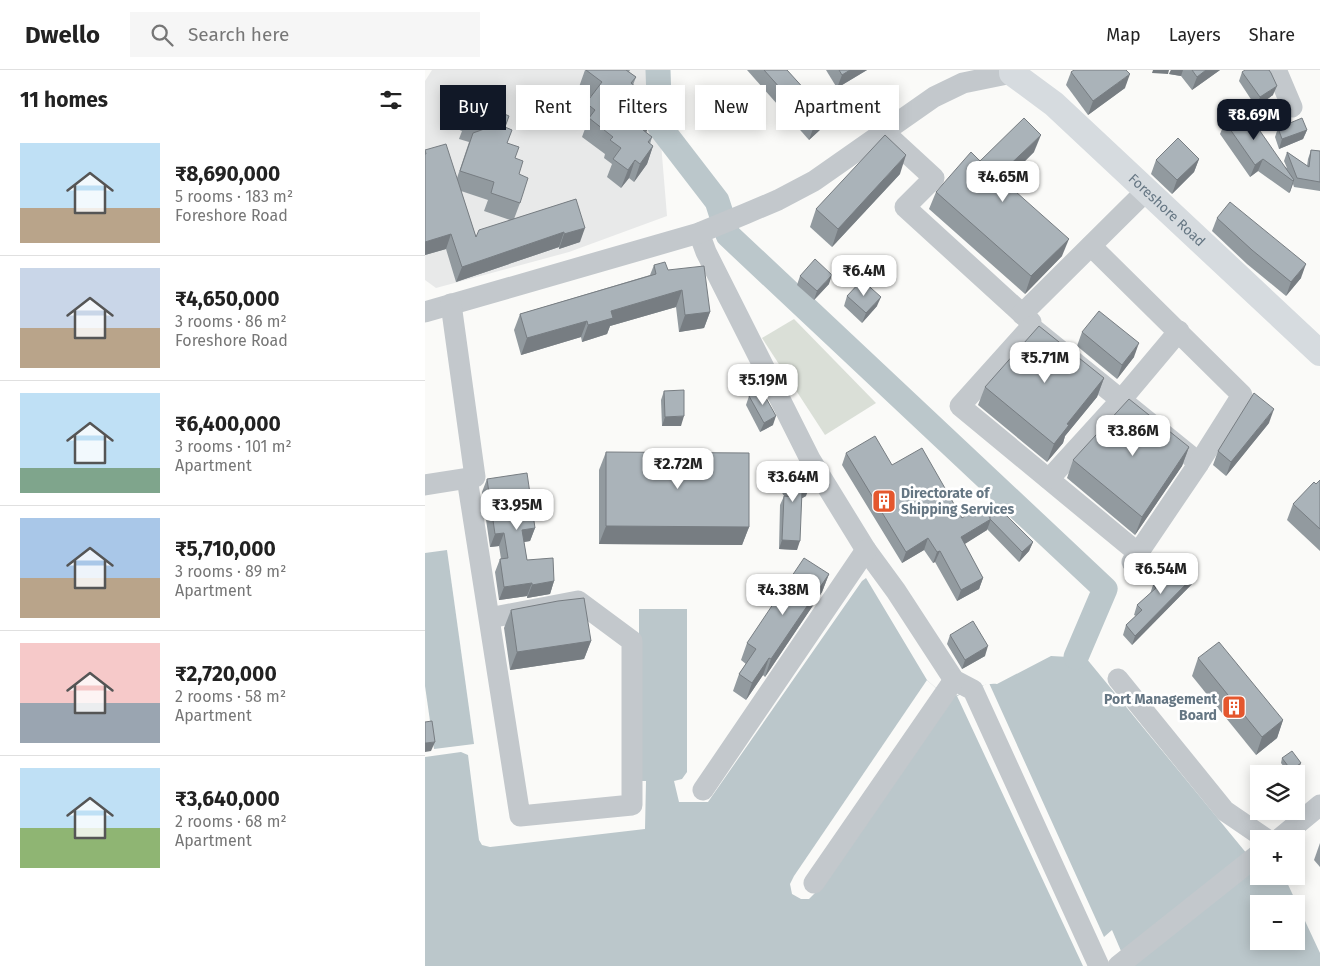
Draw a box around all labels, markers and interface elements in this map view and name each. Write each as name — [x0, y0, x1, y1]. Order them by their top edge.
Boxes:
search box — [130, 12, 480, 57]
text: Dwello — [25, 21, 100, 49]
icon: search — [148, 21, 176, 49]
text: Search here — [188, 23, 289, 46]
text: Map — [1106, 24, 1141, 46]
text: Layers — [1169, 24, 1221, 46]
text: Share — [1249, 24, 1295, 46]
chip: Buy — [440, 85, 506, 130]
chip: Rent — [516, 85, 590, 130]
chip: Filters — [600, 85, 685, 130]
chip: New — [695, 85, 766, 130]
chip: Apartment — [776, 85, 899, 130]
icon: filters — [377, 86, 405, 114]
text: 11 homes — [20, 87, 108, 113]
pin: ₹8.69M — [1213, 98, 1295, 141]
text: ₹8.69M — [1228, 105, 1280, 124]
pin: ₹4.65M — [962, 160, 1044, 203]
text: ₹8,690,000 — [175, 161, 280, 187]
icon: home — [60, 163, 120, 223]
text: ₹4.65M — [977, 167, 1029, 186]
street label: Foreshore Road — [1125, 170, 1209, 250]
text: 5 rooms · 183 m² — [175, 187, 293, 206]
text: Foreshore Road — [175, 206, 288, 225]
pin: ₹6.4M — [829, 254, 899, 297]
text: ₹6.4M — [843, 261, 885, 280]
text: ₹4,650,000 — [175, 286, 280, 312]
icon: home — [60, 288, 120, 348]
text: 3 rooms · 86 m² — [175, 312, 287, 331]
text: Foreshore Road — [175, 331, 288, 350]
pin: ₹5.71M — [1004, 342, 1086, 384]
text: ₹5.71M — [1021, 348, 1069, 367]
pin: ₹5.19M — [722, 364, 804, 406]
text: ₹5.19M — [739, 370, 787, 389]
text: ₹6,400,000 — [175, 411, 281, 437]
icon: home — [60, 413, 120, 473]
pin: ₹3.86M — [1092, 414, 1174, 457]
text: ₹3.86M — [1107, 421, 1159, 440]
text: 3 rooms · 101 m² — [175, 437, 292, 456]
pin: ₹2.72M — [637, 448, 719, 490]
text: ₹2.72M — [654, 454, 702, 473]
text: Apartment — [175, 456, 252, 475]
pin: ₹3.64M — [752, 460, 834, 503]
text: ₹3.64M — [767, 467, 819, 486]
place label: Directorate of Shipping Services — [901, 485, 1014, 518]
pin: ₹3.95M — [476, 488, 558, 531]
building icon: Directorate of Shipping Services — [871, 488, 897, 514]
text: ₹3.95M — [492, 495, 542, 514]
text: ₹5,710,000 — [175, 536, 276, 562]
icon: home — [60, 538, 120, 598]
pin: ₹6.54M — [1120, 552, 1202, 595]
text: ₹6.54M — [1135, 559, 1187, 578]
text: 3 rooms · 89 m² — [175, 562, 286, 581]
pin: ₹4.38M — [742, 574, 824, 616]
text: ₹4.38M — [757, 580, 809, 599]
text: Apartment — [175, 581, 252, 600]
text: ₹2,720,000 — [175, 661, 277, 687]
icon: home — [60, 663, 120, 723]
text: 2 rooms · 58 m² — [175, 687, 286, 706]
place label: Port Management Board — [1104, 691, 1218, 724]
building icon: Port Management Board — [1221, 694, 1247, 720]
text: Apartment — [175, 706, 252, 725]
map controls — [1250, 765, 1305, 950]
button: layers — [1250, 765, 1305, 820]
text: ₹3,640,000 — [175, 786, 280, 812]
icon: home — [60, 788, 120, 848]
text: 2 rooms · 68 m² — [175, 812, 287, 831]
button: + — [1250, 830, 1305, 885]
text: Apartment — [175, 831, 252, 850]
button: − — [1250, 895, 1305, 950]

